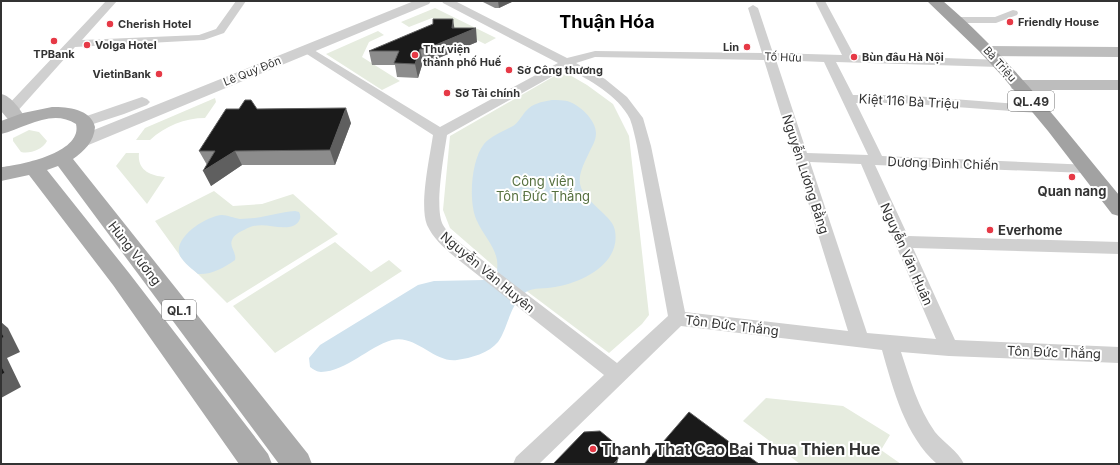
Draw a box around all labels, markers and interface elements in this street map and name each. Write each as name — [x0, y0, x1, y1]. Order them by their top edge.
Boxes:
district label: Thuận Hóa — [559, 11, 655, 32]
place label: Friendly House — [1018, 15, 1099, 29]
place label: Cherish Hotel — [118, 17, 191, 31]
marker: Friendly House — [1005, 17, 1015, 27]
marker: Cherish Hotel — [105, 19, 115, 29]
marker: TPBank — [49, 36, 59, 46]
place label: Volga Hotel — [95, 38, 157, 52]
marker: Volga Hotel — [82, 40, 92, 50]
place label: Lin — [723, 40, 739, 54]
place label: Thư viện thành phố Huế — [423, 42, 502, 69]
marker: Lin — [742, 42, 752, 52]
street label: Bà Triệu — [980, 43, 1020, 85]
place label: TPBank — [33, 47, 75, 61]
street label: Tố Hữu — [764, 49, 802, 65]
marker: Thư viện thành phố Huế — [410, 50, 420, 60]
place label: Bùn đâu Hà Nội — [862, 50, 944, 64]
marker: Bùn đâu Hà Nội — [849, 52, 859, 62]
street label: Lê Quý Đôn — [221, 53, 283, 89]
place label: Sở Công thương — [517, 63, 603, 77]
marker: Sở Công thương — [504, 65, 514, 75]
place label: VietinBank — [93, 67, 152, 81]
marker: VietinBank — [154, 69, 164, 79]
place label: Sở Tài chính — [455, 86, 520, 100]
marker: Sở Tài chính — [442, 88, 452, 98]
street label: Kiệt 116 Bà Triệu — [858, 90, 960, 112]
road number: QL.49 — [1008, 91, 1054, 111]
street label: Nguyễn Lương Bằng — [779, 112, 834, 236]
street label: Dương Đình Chiến — [887, 153, 999, 173]
marker: Quan nang — [1067, 172, 1077, 182]
park label: Công viên Tôn Đức Thắng — [496, 173, 590, 204]
place label: Quan nang — [1038, 183, 1106, 199]
street label: Nguyễn Văn Huân — [877, 200, 938, 308]
street label: Hùng Vương — [105, 218, 165, 288]
place label: Everhome — [998, 222, 1063, 238]
marker: Everhome — [985, 225, 995, 235]
street label: Nguyễn Văn Huyên — [438, 227, 539, 316]
road number: QL.1 — [162, 300, 196, 320]
street label: Tôn Đức Thắng — [684, 311, 780, 339]
street label: Tôn Đức Thắng — [1007, 342, 1101, 362]
place label: Thanh That Cao Bai Thua Thien Hue — [601, 439, 880, 459]
marker: Thanh That Cao Bai Thua Thien Hue — [588, 444, 598, 454]

